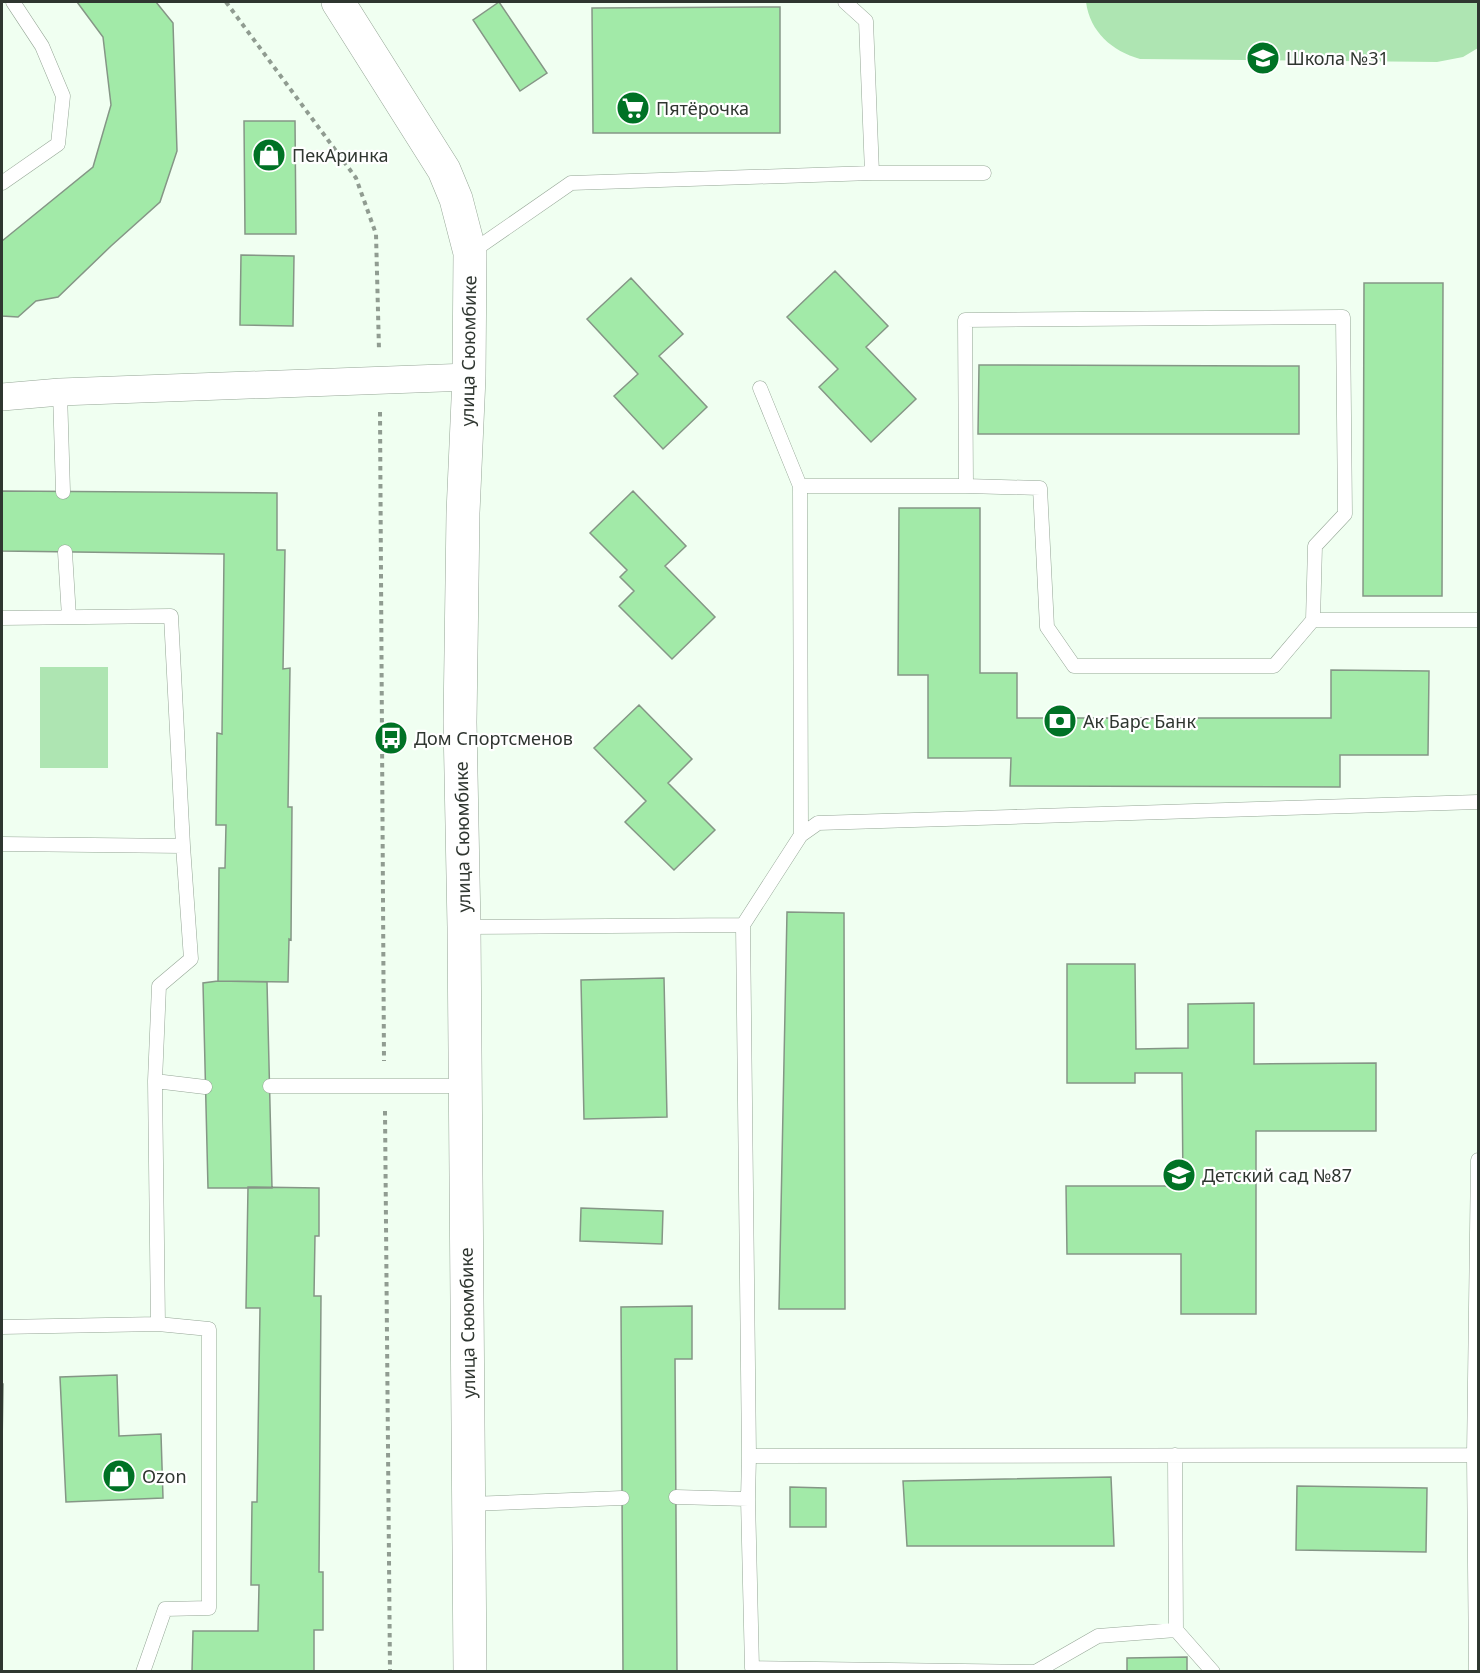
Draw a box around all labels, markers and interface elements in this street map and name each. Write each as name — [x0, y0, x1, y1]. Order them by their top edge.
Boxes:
school or university icon: Школа №31 — [1245, 40, 1281, 76]
place label: Школа №31 — [1286, 46, 1389, 70]
supermarket icon: Пятёрочка — [615, 90, 651, 126]
place label: Пятёрочка — [656, 96, 749, 120]
shop icon: ПекАринка — [251, 137, 287, 173]
place label: ПекАринка — [292, 143, 389, 167]
street label: улица Сююмбике — [455, 275, 481, 427]
bank icon: Ак Барс Банк — [1042, 703, 1078, 739]
place label: Ак Барс Банк — [1083, 709, 1196, 733]
bus stop icon: Дом Спортсменов — [373, 720, 409, 756]
place label: Дом Спортсменов — [414, 726, 573, 750]
street label: улица Сююмбике — [449, 761, 475, 913]
school or university icon: Детский сад №87 — [1161, 1157, 1197, 1193]
place label: Детский сад №87 — [1202, 1163, 1352, 1187]
street label: улица Сююмбике — [454, 1247, 480, 1399]
shop icon: Ozon — [101, 1458, 137, 1494]
place label: Ozon — [142, 1464, 187, 1488]

